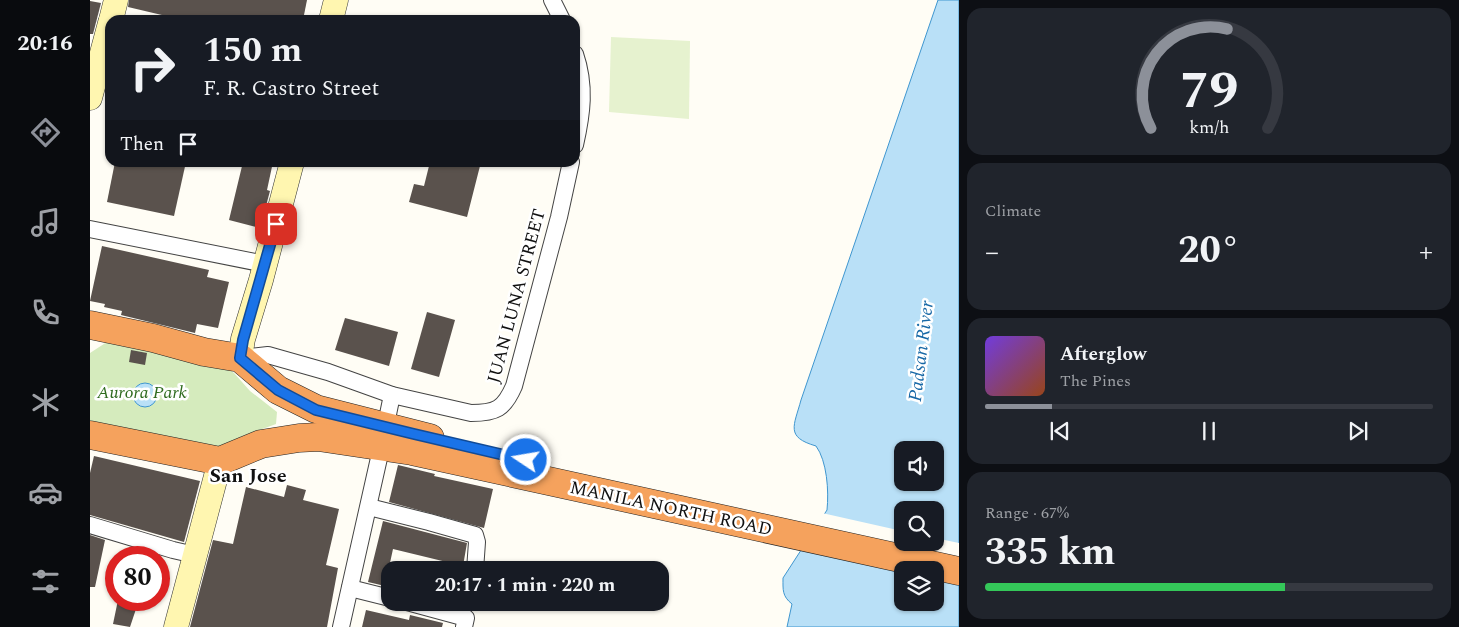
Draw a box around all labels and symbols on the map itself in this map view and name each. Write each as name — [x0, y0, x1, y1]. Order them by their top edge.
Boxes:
pin — [255, 203, 297, 245]
street label: JUAN LUNA STREET — [480, 206, 553, 386]
water label: Padsan River — [901, 299, 942, 403]
park label: Aurora Park — [96, 379, 188, 406]
position arrow — [499, 433, 551, 485]
district label: San Jose — [209, 461, 287, 491]
street label: MANILA NORTH ROAD — [567, 474, 775, 543]
speed limit sign: 80 — [105, 546, 170, 611]

